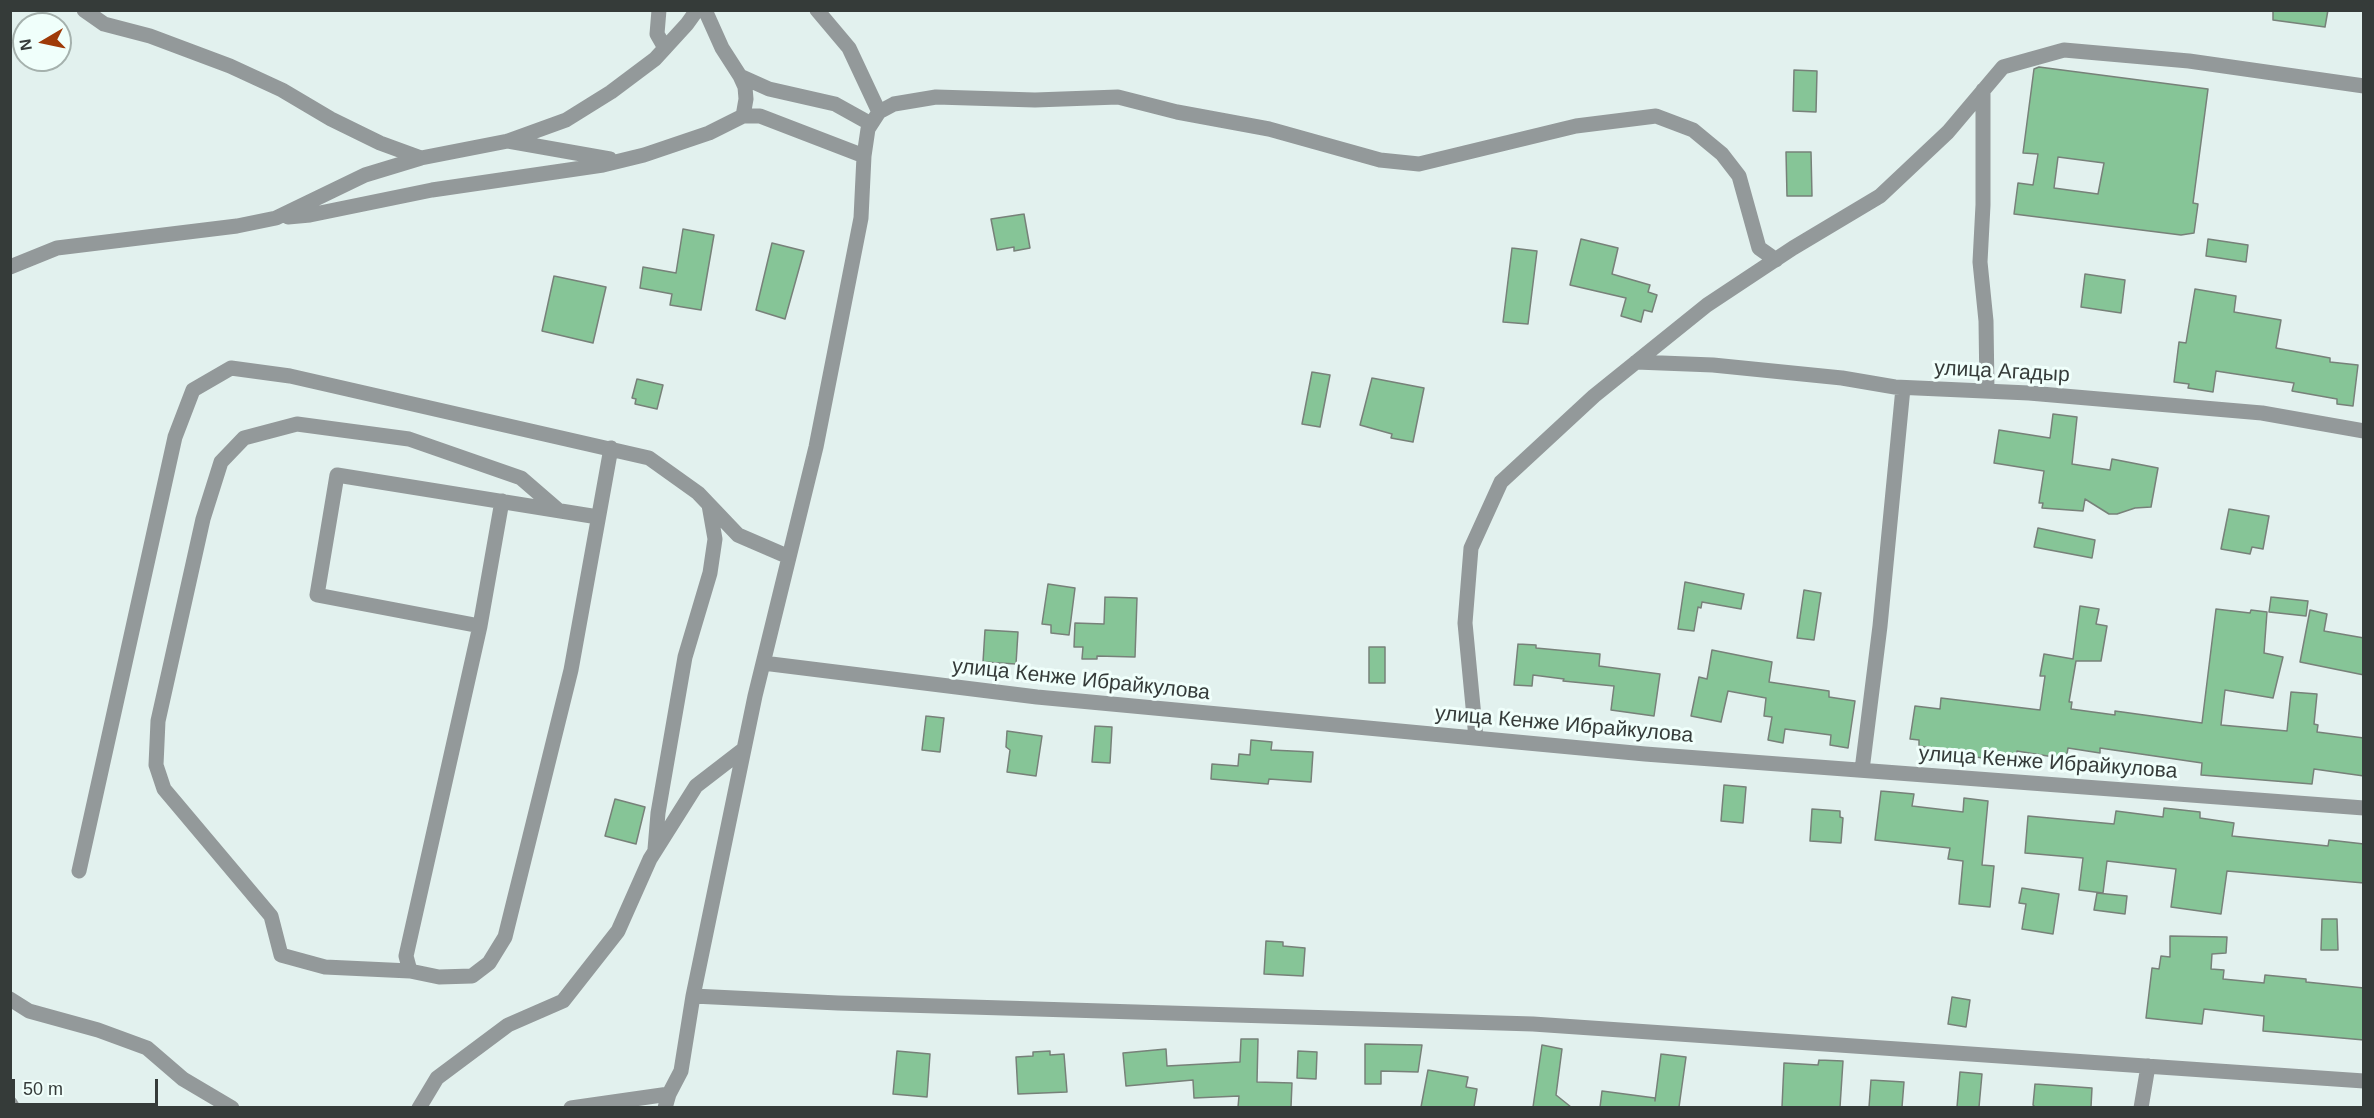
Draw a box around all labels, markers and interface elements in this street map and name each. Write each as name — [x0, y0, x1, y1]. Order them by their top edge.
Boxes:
north arrow — [12, 12, 72, 72]
text: N — [16, 38, 35, 52]
street label: улица Агадыр — [1934, 356, 2070, 388]
street label: улица Кенже Ибрайкулова — [951, 654, 1211, 706]
street label: улица Кенже Ибрайкулова — [1434, 701, 1694, 749]
street label: улица Кенже Ибрайкулова — [1918, 741, 2178, 785]
scale bar — [15, 1067, 160, 1105]
text: 50 m — [23, 1079, 63, 1099]

